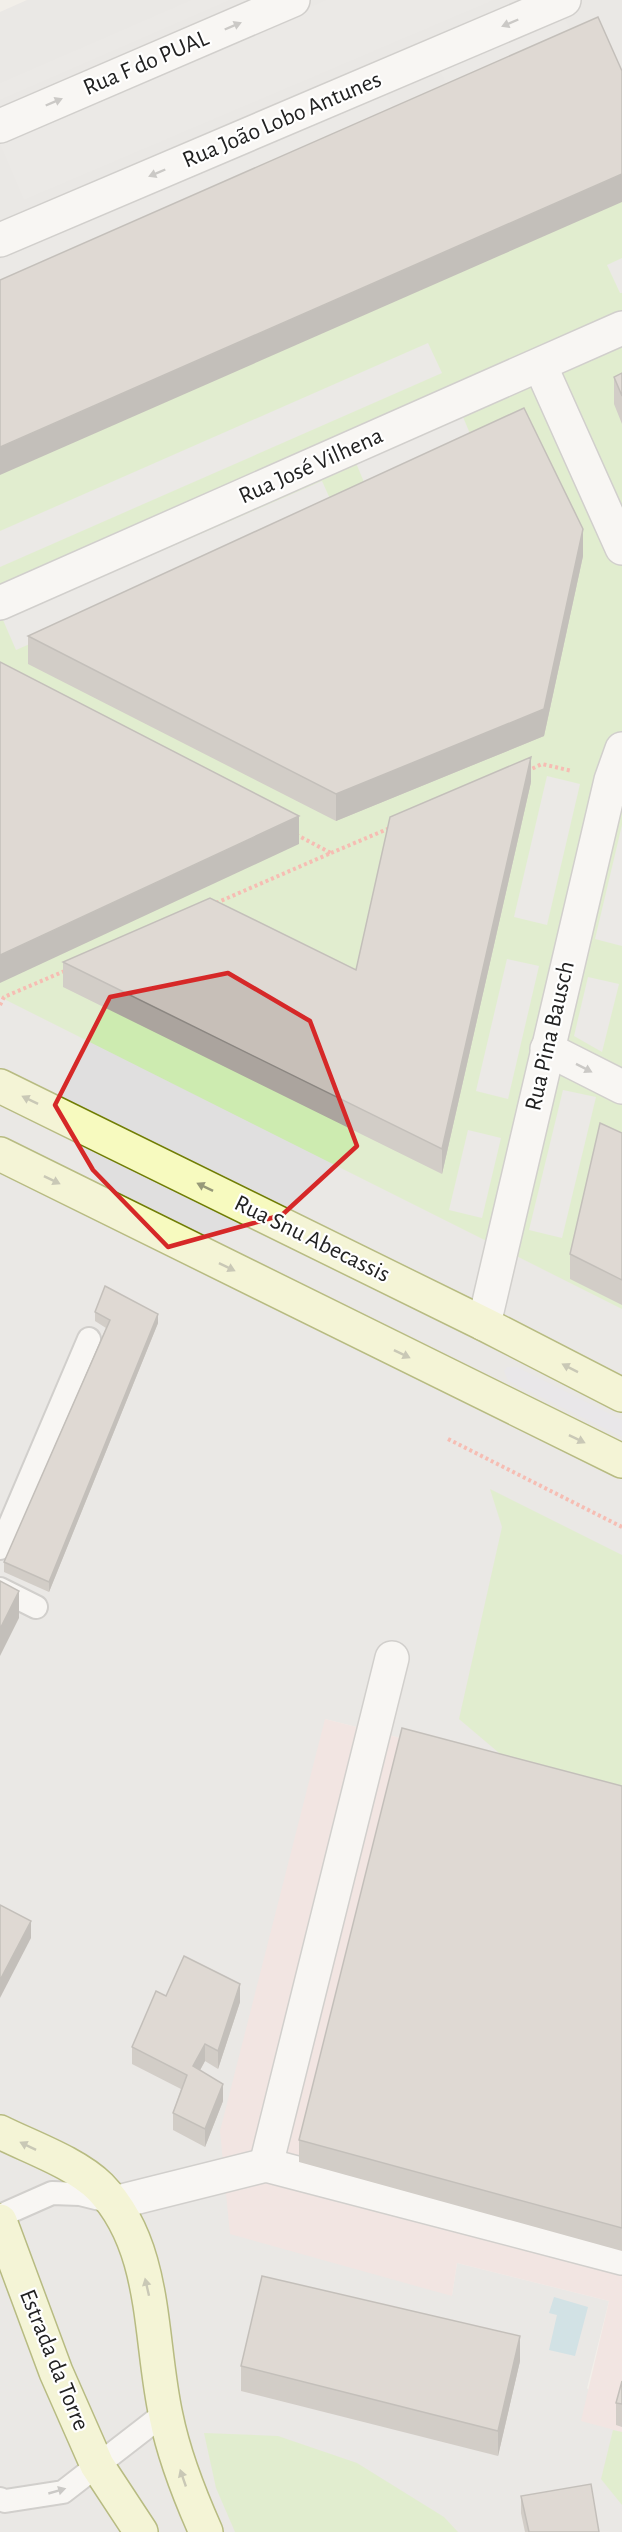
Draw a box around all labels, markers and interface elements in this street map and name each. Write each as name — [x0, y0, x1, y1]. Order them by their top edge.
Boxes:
one-way arrow — [501, 19, 519, 28]
one-way arrow — [224, 20, 242, 30]
street label: Rua F do PUAL — [80, 26, 212, 100]
street label: Rua João Lobo Antunes — [179, 67, 385, 173]
one-way arrow — [45, 98, 62, 107]
one-way arrow — [147, 168, 165, 178]
street label: Rua José Vilhena — [235, 423, 387, 509]
street label: Rua Pina Bausch — [521, 959, 579, 1113]
one-way arrow — [576, 1063, 593, 1073]
one-way arrow — [22, 1096, 39, 1105]
one-way arrow — [44, 1176, 61, 1185]
one-way arrow — [197, 1182, 214, 1191]
street label: Rua Snu Abecassis — [231, 1191, 393, 1287]
one-way arrow — [219, 1262, 236, 1272]
one-way arrow — [393, 1349, 410, 1358]
one-way arrow — [561, 1363, 578, 1373]
one-way arrow — [569, 1434, 586, 1444]
one-way arrow — [20, 2141, 37, 2150]
one-way arrow — [141, 2278, 151, 2296]
street label: Estrada da Torre — [15, 2286, 93, 2434]
one-way arrow — [178, 2469, 188, 2487]
one-way arrow — [48, 2486, 66, 2495]

